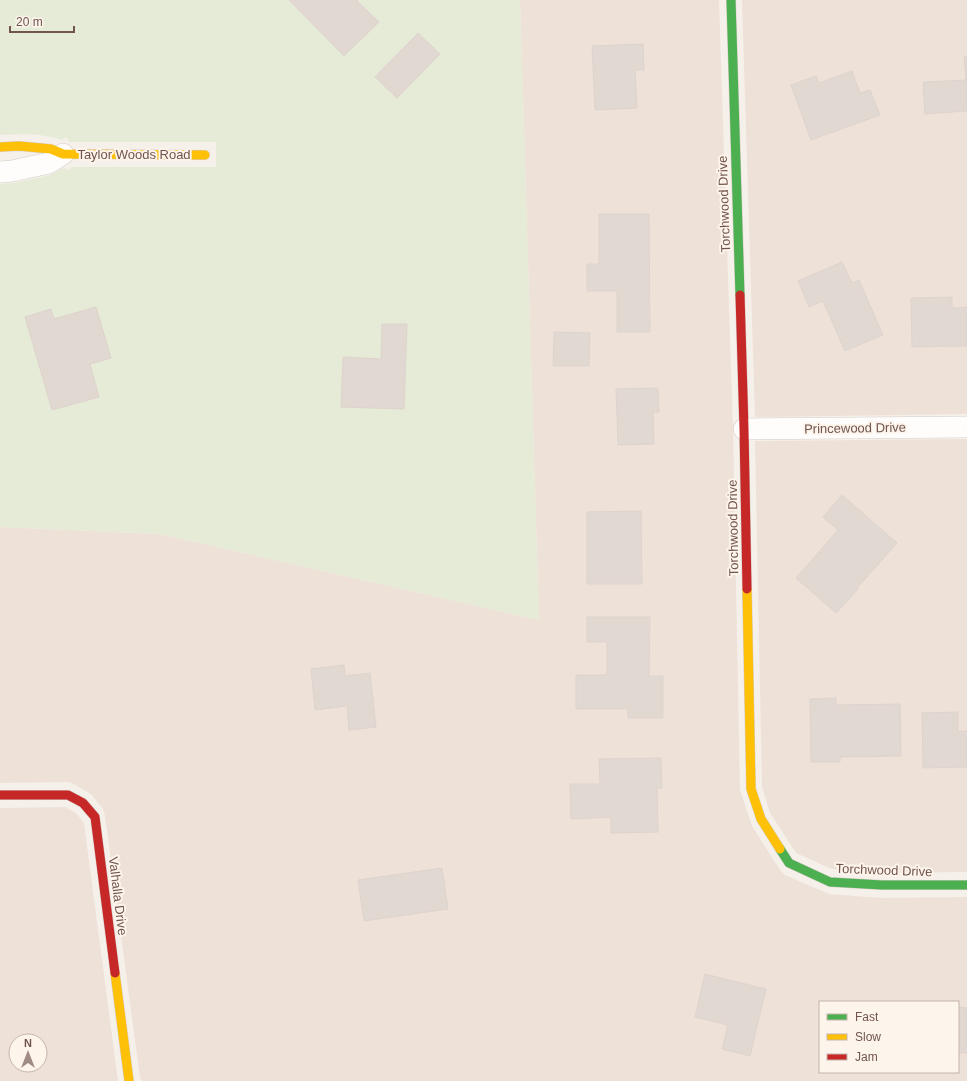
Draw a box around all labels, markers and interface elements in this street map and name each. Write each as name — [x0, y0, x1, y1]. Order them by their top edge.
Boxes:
scale bar — [10, 8, 74, 34]
text: 20 m — [16, 15, 43, 29]
street label: Taylor Woods Road — [77, 147, 191, 162]
street label: Torchwood Drive — [715, 155, 733, 253]
street label: Princewood Drive — [804, 420, 906, 436]
street label: Torchwood Drive — [725, 479, 741, 577]
street label: Valhalla Drive — [106, 856, 130, 936]
street label: Torchwood Drive — [835, 861, 933, 879]
legend — [819, 1001, 959, 1073]
text: Fast — [855, 1010, 879, 1024]
text: Slow — [855, 1030, 881, 1044]
north arrow — [8, 1033, 48, 1073]
text: N — [24, 1037, 32, 1049]
text: Jam — [855, 1050, 878, 1064]

